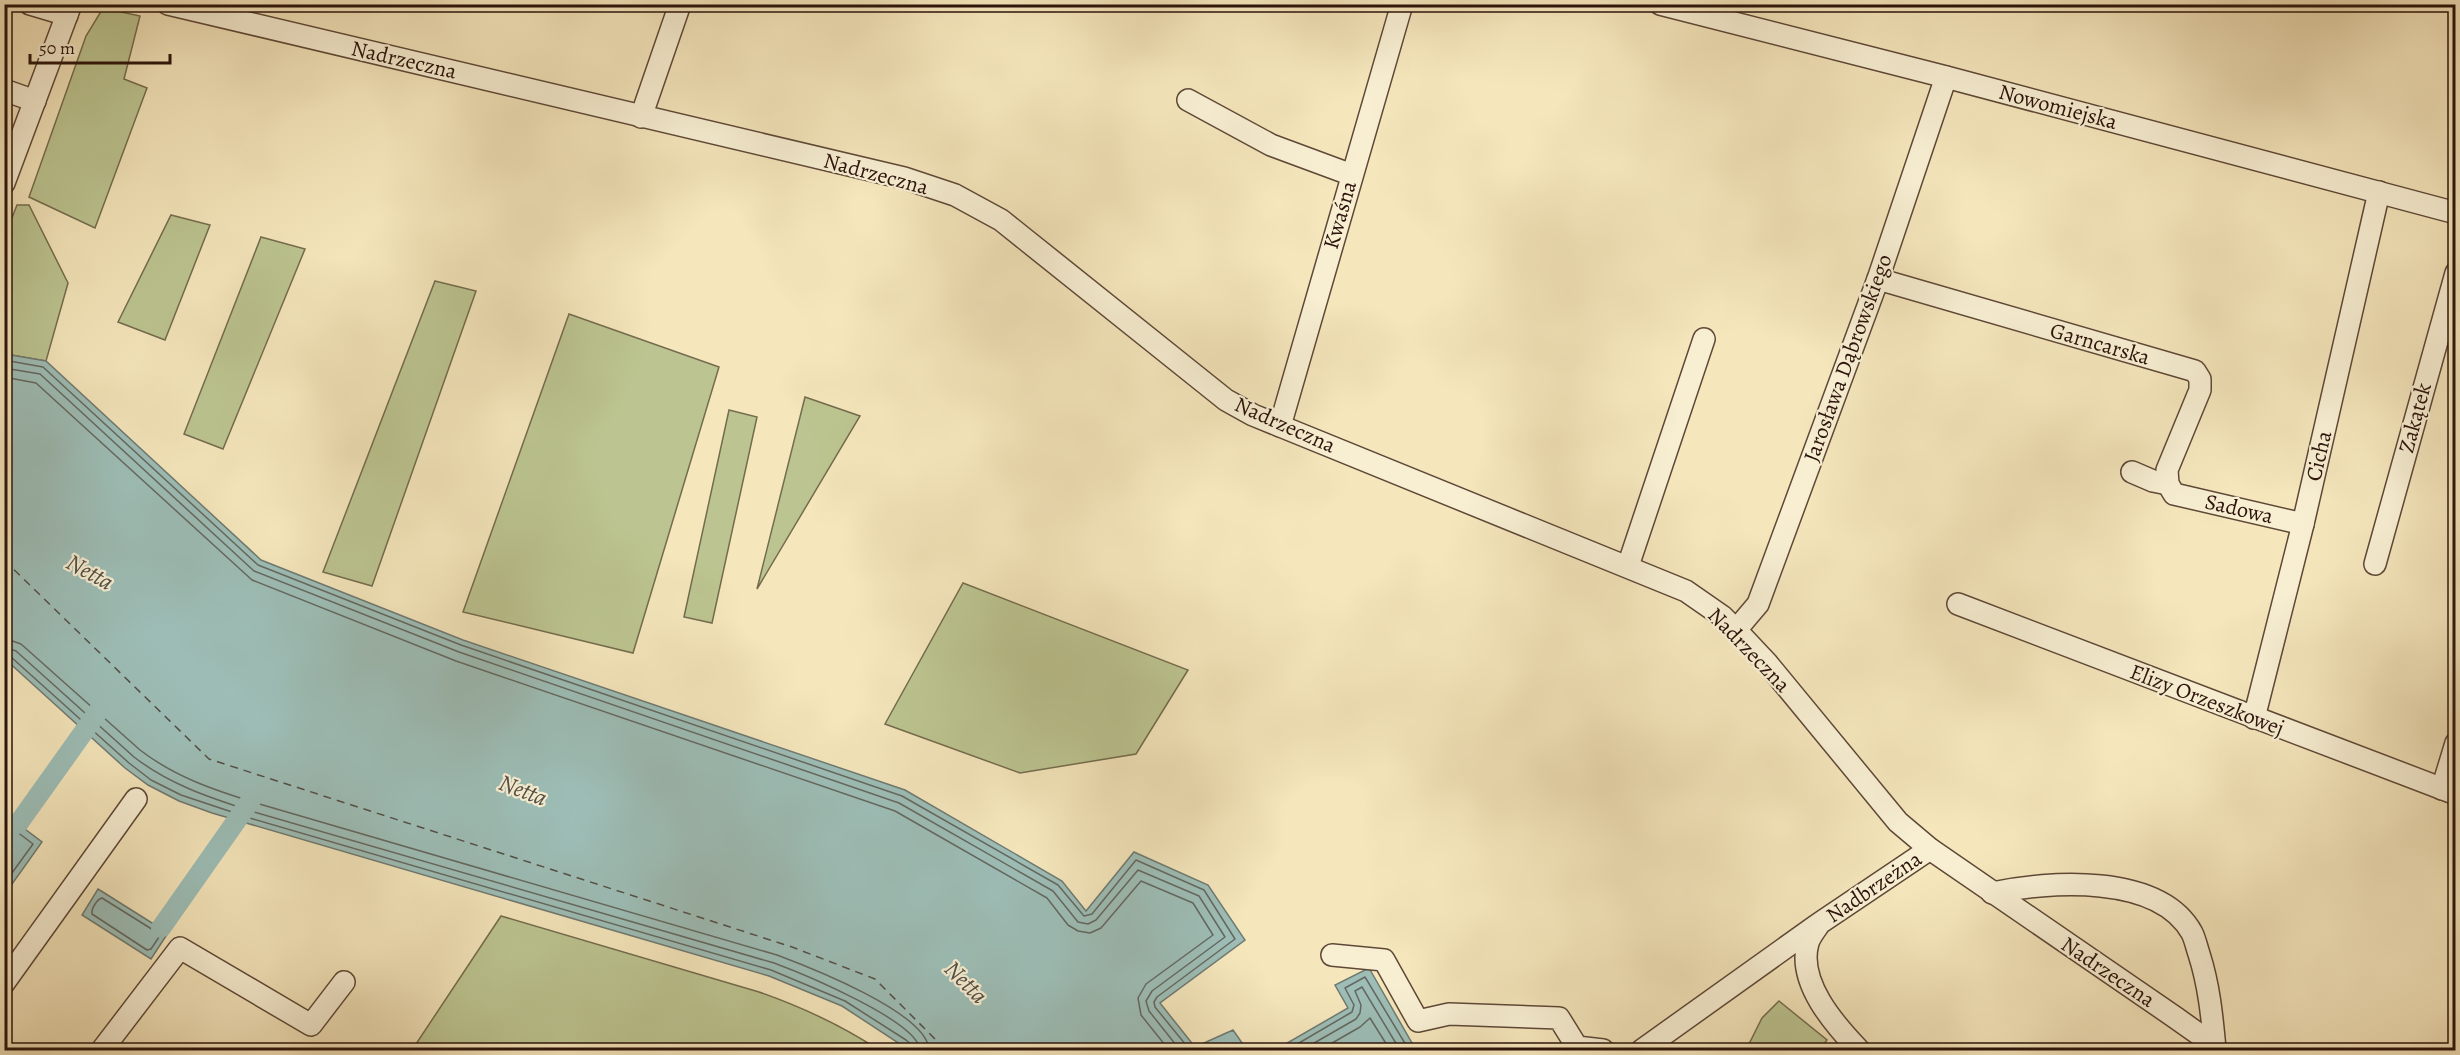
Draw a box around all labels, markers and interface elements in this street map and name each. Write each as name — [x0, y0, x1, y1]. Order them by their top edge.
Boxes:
scale bar — [30, 27, 170, 65]
street label: Nadrzeczna — [348, 33, 461, 87]
text: 50 m — [39, 36, 75, 60]
street label: Nowomiejska — [1995, 77, 2121, 137]
street label: Nadrzeczna — [820, 146, 933, 203]
street label: Kwaśna — [1316, 177, 1364, 253]
street label: Jarosława Dąbrowskiego — [1796, 250, 1900, 466]
street label: Garncarska — [2047, 315, 2154, 373]
street label: Zakątek — [2391, 380, 2439, 456]
street label: Nadrzeczna — [1230, 389, 1341, 461]
street label: Cicha — [2299, 427, 2340, 484]
street label: Sadowa — [2202, 487, 2277, 532]
water label: Netta — [61, 546, 119, 598]
street label: Nadrzeczna — [1701, 601, 1798, 700]
street label: Elizy Orzeszkowej — [2126, 657, 2288, 743]
water label: Netta — [494, 766, 552, 814]
street label: Nadbrzeżna — [1820, 844, 1928, 930]
street label: Nadrzeczna — [2055, 929, 2162, 1015]
water label: Netta — [937, 953, 995, 1011]

